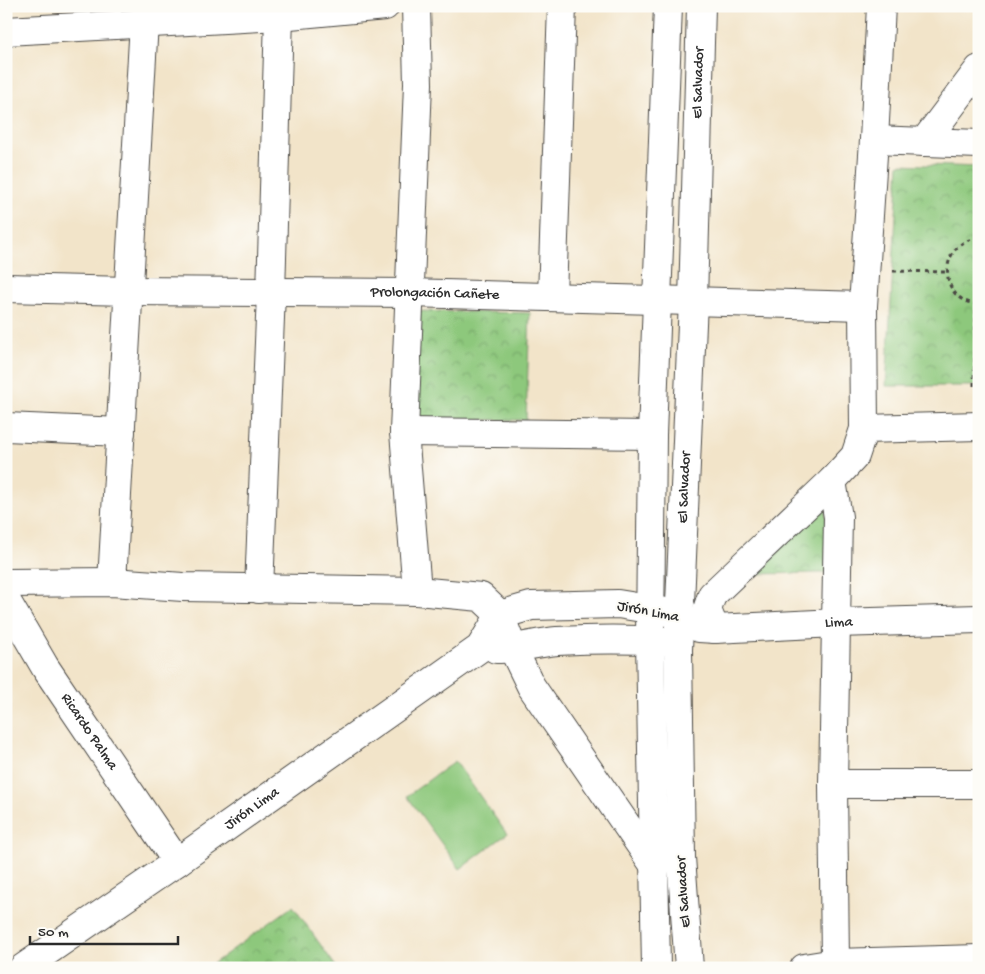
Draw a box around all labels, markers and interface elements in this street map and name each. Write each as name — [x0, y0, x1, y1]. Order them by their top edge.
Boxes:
street label: El Salvador — [689, 45, 709, 119]
street label: Prolongación Cañete — [370, 284, 500, 305]
street label: El Salvador — [674, 450, 696, 524]
street label: Jirón Lima — [616, 597, 681, 627]
street label: Lima — [824, 614, 854, 633]
street label: Ricardo Palma — [57, 690, 122, 774]
street label: Jirón Lima — [221, 783, 284, 834]
street label: El Salvador — [672, 854, 695, 928]
scale bar — [30, 914, 178, 946]
text: 50 m — [38, 924, 69, 942]

